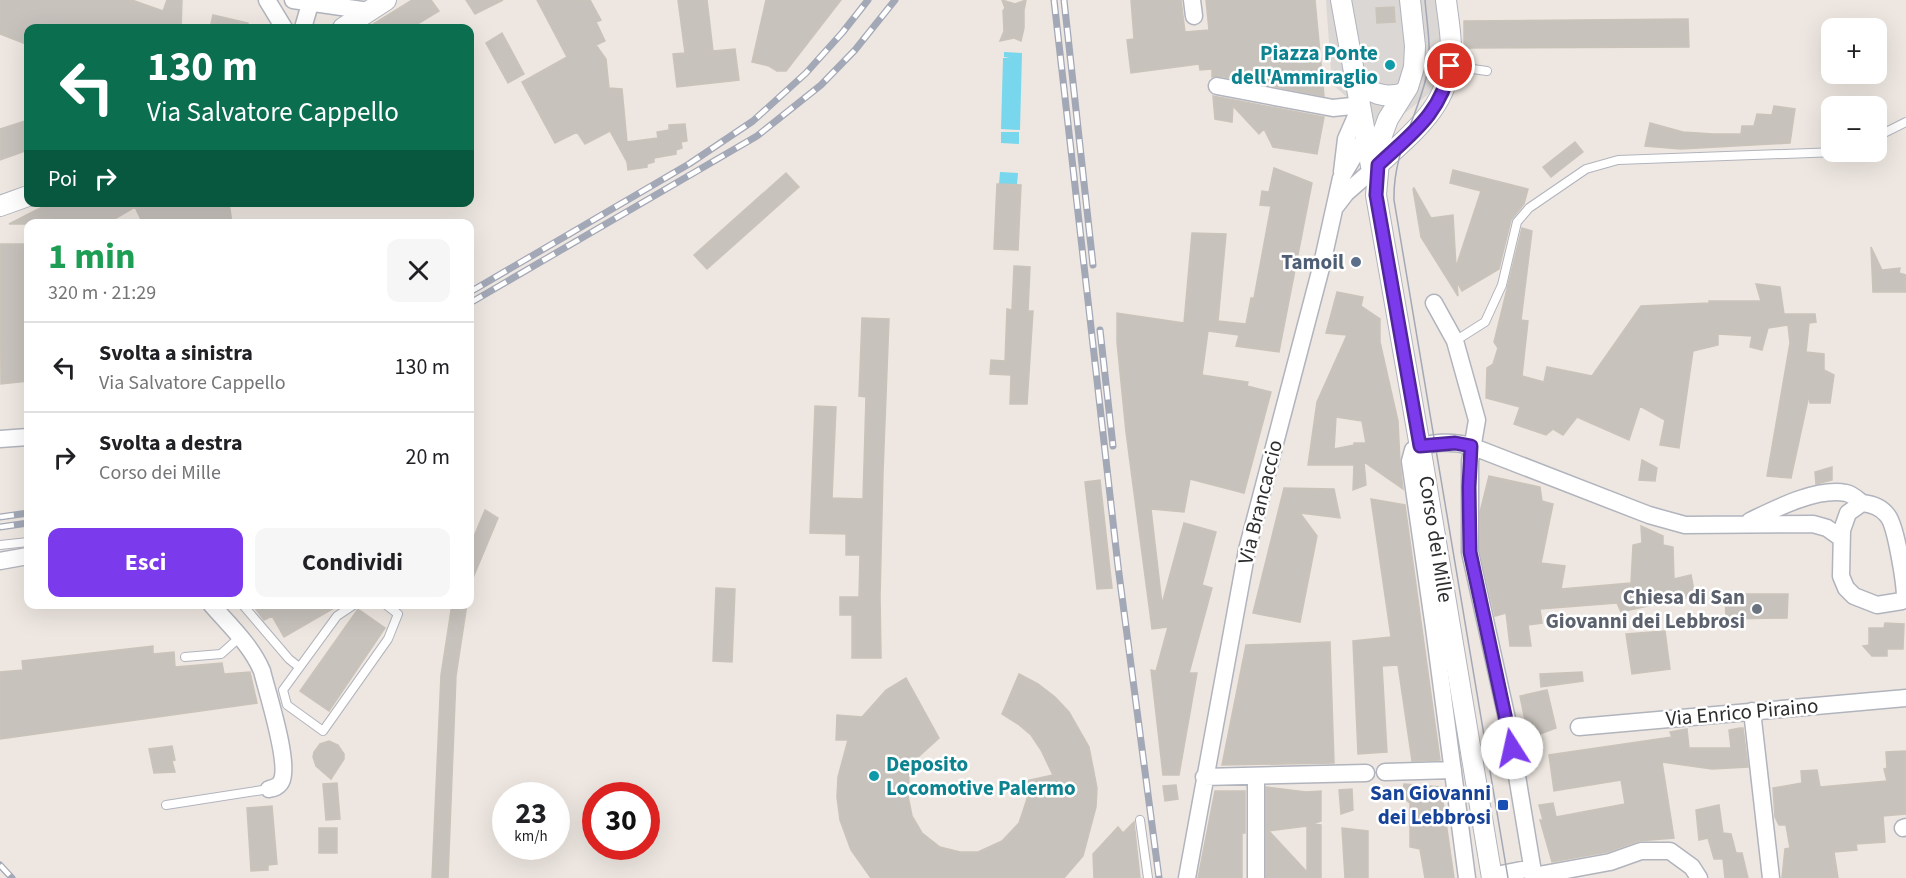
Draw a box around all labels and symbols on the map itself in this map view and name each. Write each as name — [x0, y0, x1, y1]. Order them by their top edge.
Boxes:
place label: Piazza Ponte dell'Ammiraglio — [1231, 38, 1378, 92]
pin — [1424, 40, 1475, 91]
marker: Piazza Ponte dell'Ammiraglio — [1383, 58, 1397, 72]
place label: Tamoil — [1281, 247, 1344, 277]
marker: Tamoil — [1349, 255, 1363, 269]
street label: Via Brancaccio — [1230, 437, 1290, 567]
street label: Corso dei Mille — [1411, 473, 1461, 605]
place label: Chiesa di San Giovanni dei Lebbrosi — [1545, 582, 1745, 636]
marker: Chiesa di San Giovanni dei Lebbrosi — [1750, 602, 1764, 616]
street label: Via Enrico Piraino — [1665, 690, 1819, 734]
position arrow — [1480, 716, 1544, 780]
place label: Deposito Locomotive Palermo — [886, 749, 1076, 803]
marker: Deposito Locomotive Palermo — [867, 769, 881, 783]
place label: San Giovanni dei Lebbrosi — [1370, 778, 1491, 832]
speed limit sign: 30 — [582, 782, 660, 860]
marker: San Giovanni dei Lebbrosi — [1496, 798, 1510, 812]

